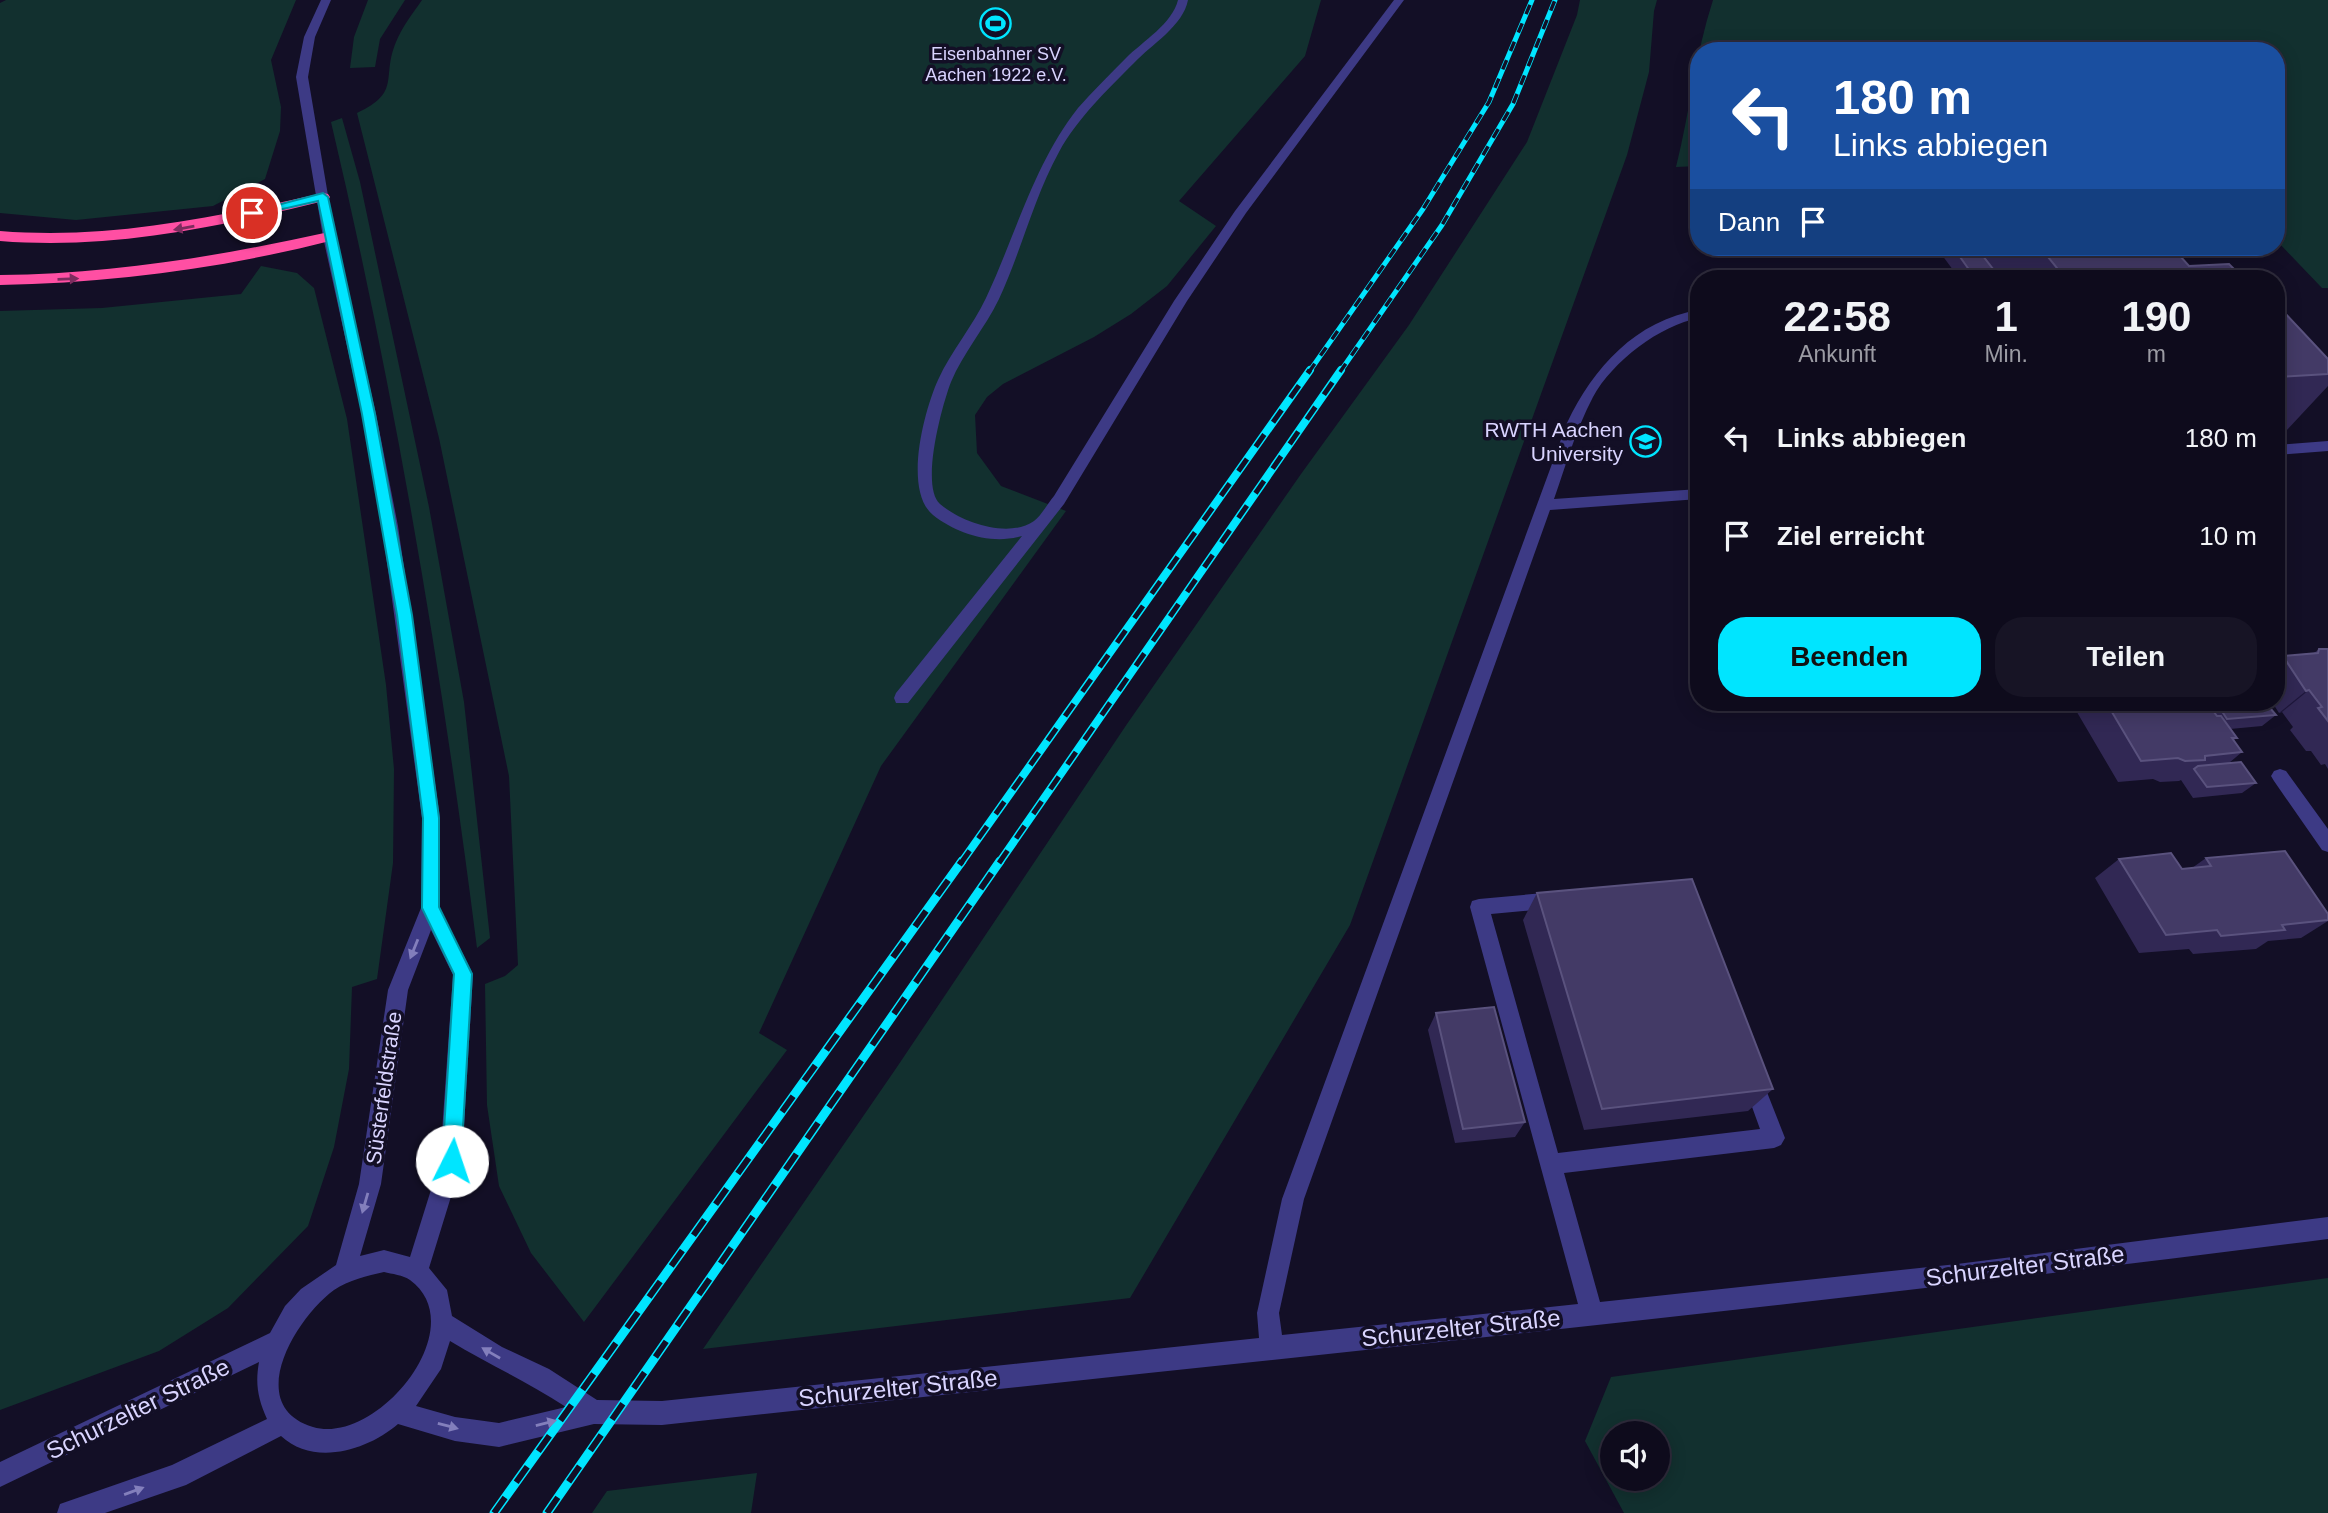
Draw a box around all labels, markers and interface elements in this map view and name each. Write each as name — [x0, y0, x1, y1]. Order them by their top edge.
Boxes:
sports icon: Eisenbahner SV Aachen 1922 e.V. — [979, 6, 1013, 40]
place label: Eisenbahner SV Aachen 1922 e.V. — [925, 44, 1067, 85]
icon: left — [1718, 70, 1809, 161]
text: 180 m — [1833, 70, 1972, 124]
text: Links abbiegen — [1833, 127, 2048, 163]
pin — [222, 183, 282, 243]
icon: arrive — [233, 194, 271, 232]
icon: arrive — [1794, 203, 1832, 241]
text: Dann — [1718, 207, 1780, 237]
one-way arrow — [173, 223, 195, 234]
one-way arrow — [57, 274, 79, 285]
text: 22:58 — [1784, 293, 1891, 340]
text: 1 — [1994, 293, 2018, 340]
text: 190 — [2121, 293, 2191, 340]
text: Ankunft — [1798, 341, 1876, 367]
text: Min. — [1984, 341, 2028, 367]
text: m — [2147, 341, 2166, 367]
place label: RWTH Aachen University — [1485, 418, 1623, 465]
icon: left — [1718, 419, 1756, 457]
text: Links abbiegen — [1777, 423, 1966, 453]
text: 180 m — [2185, 423, 2257, 453]
school or university icon: RWTH Aachen University — [1629, 425, 1663, 459]
icon: arrive — [1718, 517, 1756, 555]
text: Ziel erreicht — [1777, 521, 1924, 551]
text: 10 m — [2199, 521, 2257, 551]
button: Beenden — [1718, 617, 1981, 697]
button: Teilen — [1995, 617, 2257, 697]
one-way arrow — [409, 938, 420, 959]
street label: Süsterfeldstraße — [361, 1010, 406, 1166]
position arrow — [415, 1124, 489, 1198]
one-way arrow — [359, 1192, 369, 1213]
street label: Schurzelter Straße — [1924, 1240, 2126, 1291]
street label: Schurzelter Straße — [1360, 1304, 1562, 1351]
one-way arrow — [481, 1347, 501, 1359]
street label: Schurzelter Straße — [42, 1353, 234, 1465]
street label: Schurzelter Straße — [797, 1364, 999, 1411]
one-way arrow — [535, 1417, 557, 1428]
one-way arrow — [437, 1421, 459, 1432]
map controls — [1600, 1421, 1670, 1491]
button: sound — [1600, 1421, 1670, 1491]
one-way arrow — [124, 1485, 145, 1496]

